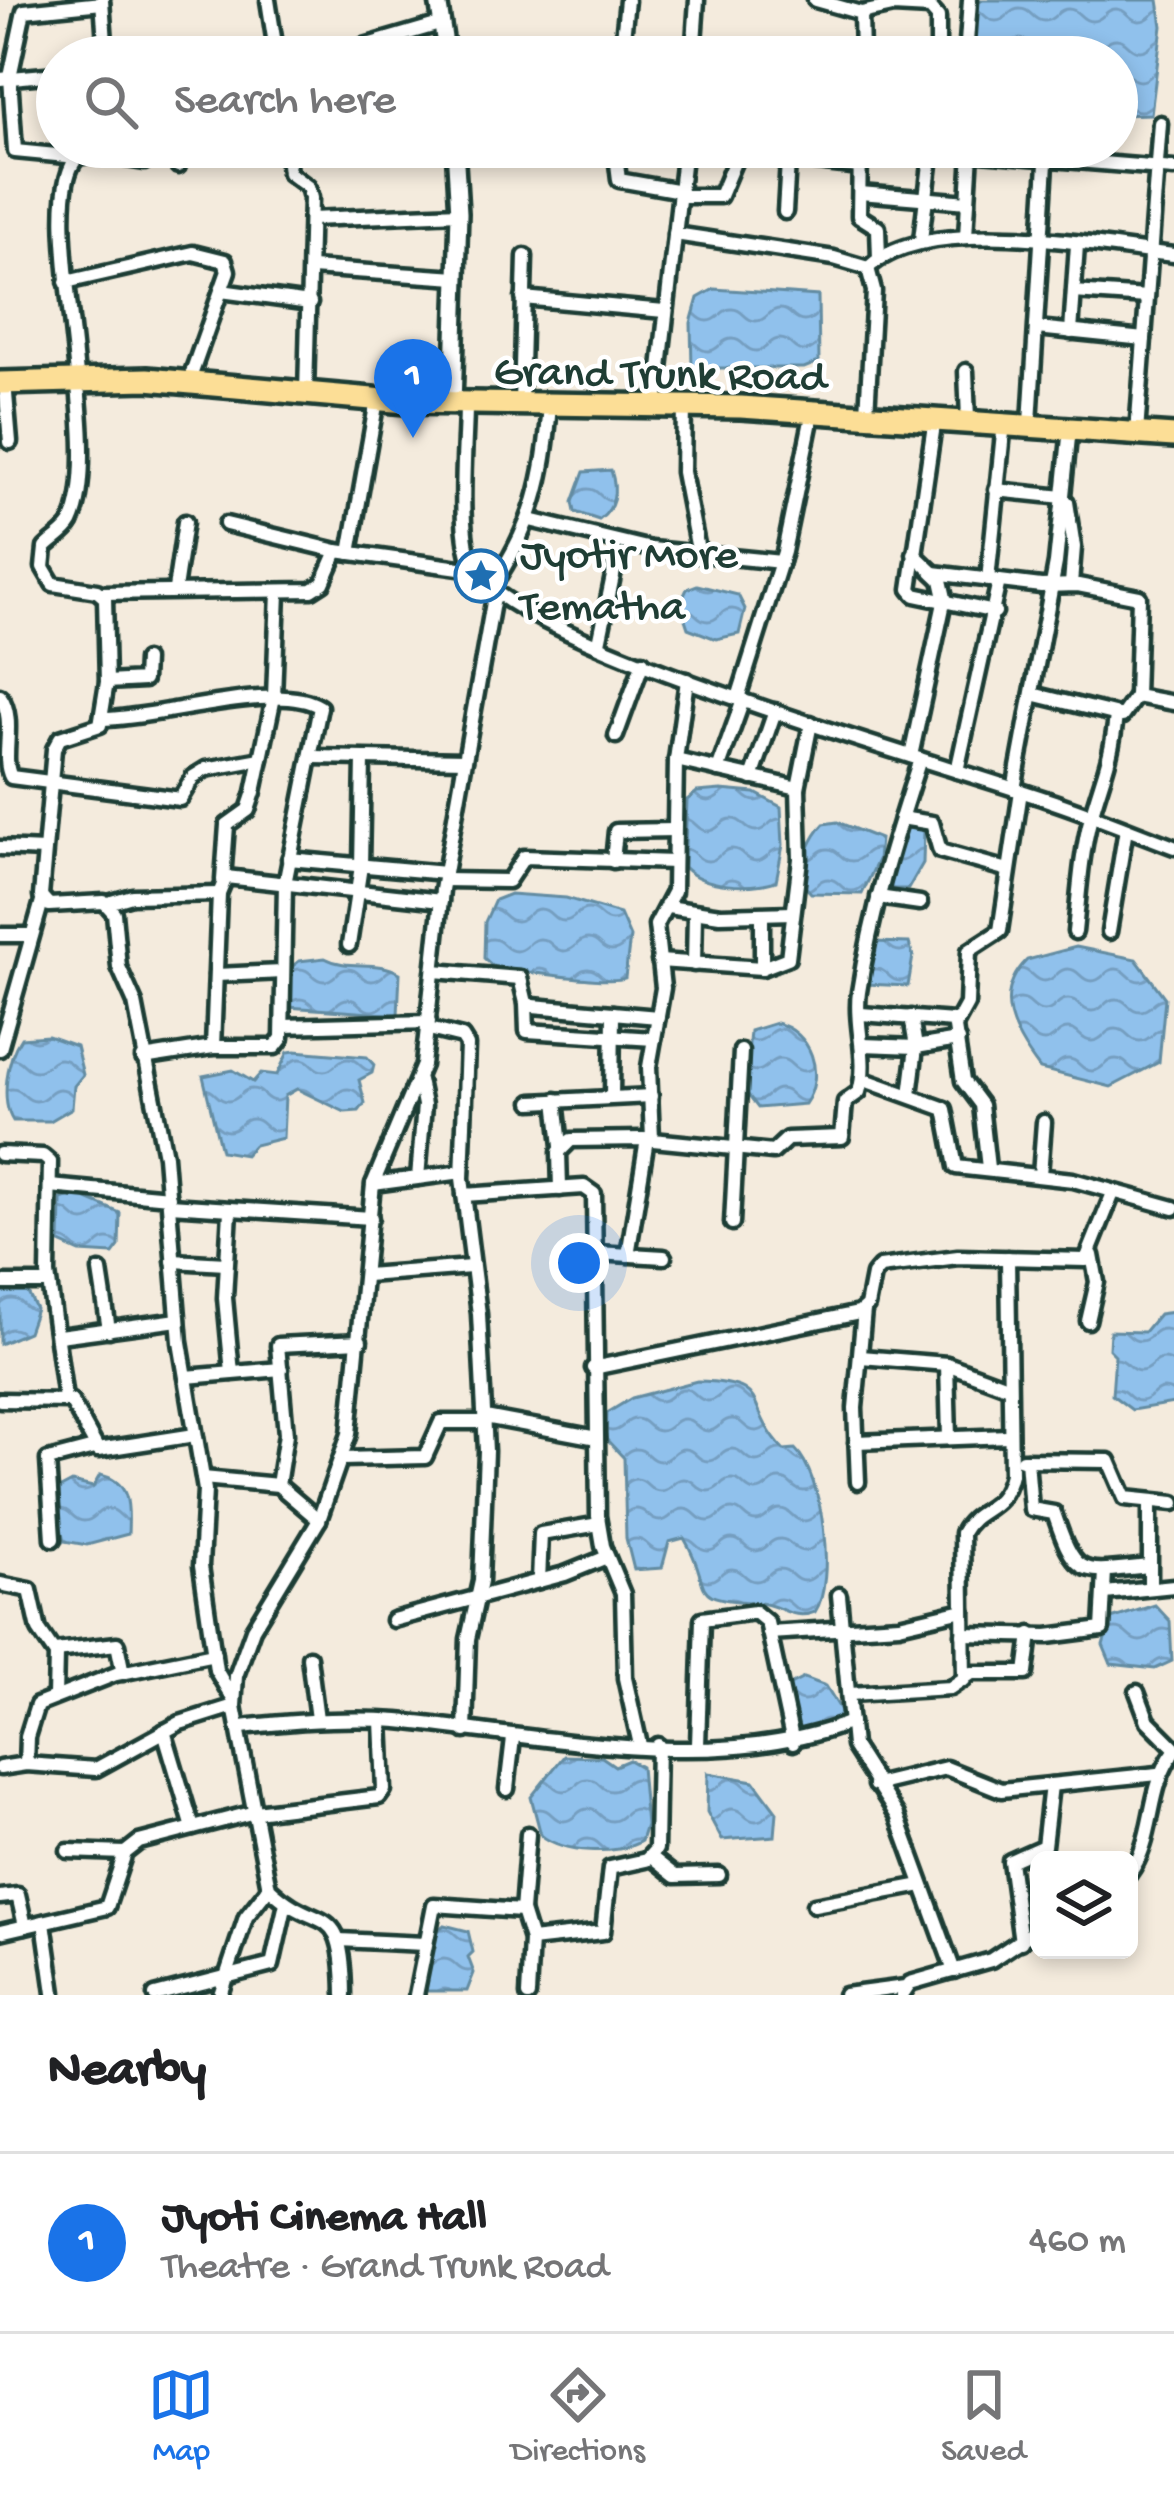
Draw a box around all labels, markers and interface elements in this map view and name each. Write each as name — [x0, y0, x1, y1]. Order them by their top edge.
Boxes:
search box — [36, 36, 1138, 168]
icon: search — [78, 69, 144, 135]
text: Search here — [174, 76, 396, 129]
pin: 1 — [374, 339, 452, 438]
street label: Grand Trunk Road — [493, 348, 830, 407]
place label: Jyotir More Tematha — [517, 531, 739, 636]
place icon: Jyotir More Tematha — [453, 548, 509, 604]
your location — [549, 1233, 609, 1293]
map controls — [1030, 1851, 1138, 1959]
button: layers — [1030, 1851, 1138, 1959]
text: Nearby — [48, 2043, 206, 2103]
text: Jyoti Cinema Hall — [162, 2193, 487, 2246]
text: 1 — [79, 2220, 95, 2266]
text: 460 m — [1029, 2220, 1126, 2266]
text: Theatre · Grand Trunk Road — [162, 2246, 608, 2292]
tab: Map — [148, 2362, 214, 2472]
tab: Directions — [511, 2362, 645, 2472]
tab: Saved — [941, 2362, 1026, 2472]

